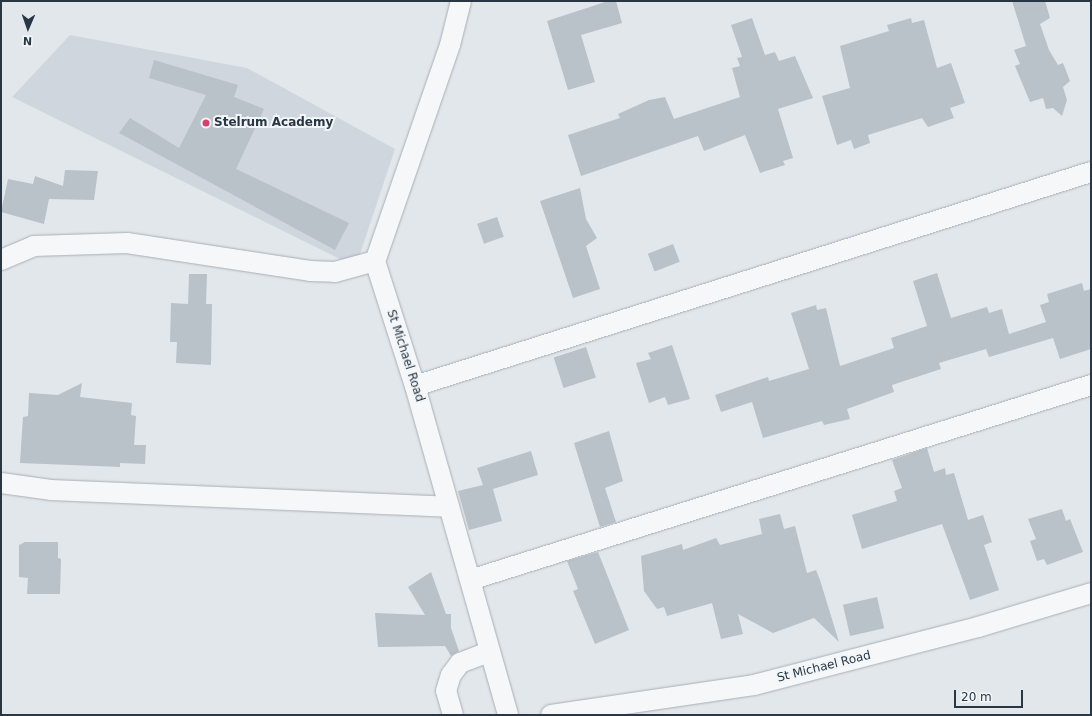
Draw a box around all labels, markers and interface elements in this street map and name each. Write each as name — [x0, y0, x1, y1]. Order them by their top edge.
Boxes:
north arrow — [8, 8, 48, 48]
text: N — [23, 34, 32, 47]
place label: Stelrum Academy — [214, 116, 333, 130]
marker: Stelrum Academy — [201, 118, 211, 128]
street label: St Michael Road — [383, 308, 427, 404]
street label: St Michael Road — [776, 648, 872, 686]
scale bar — [956, 682, 1025, 708]
text: 20 m — [961, 690, 992, 704]

